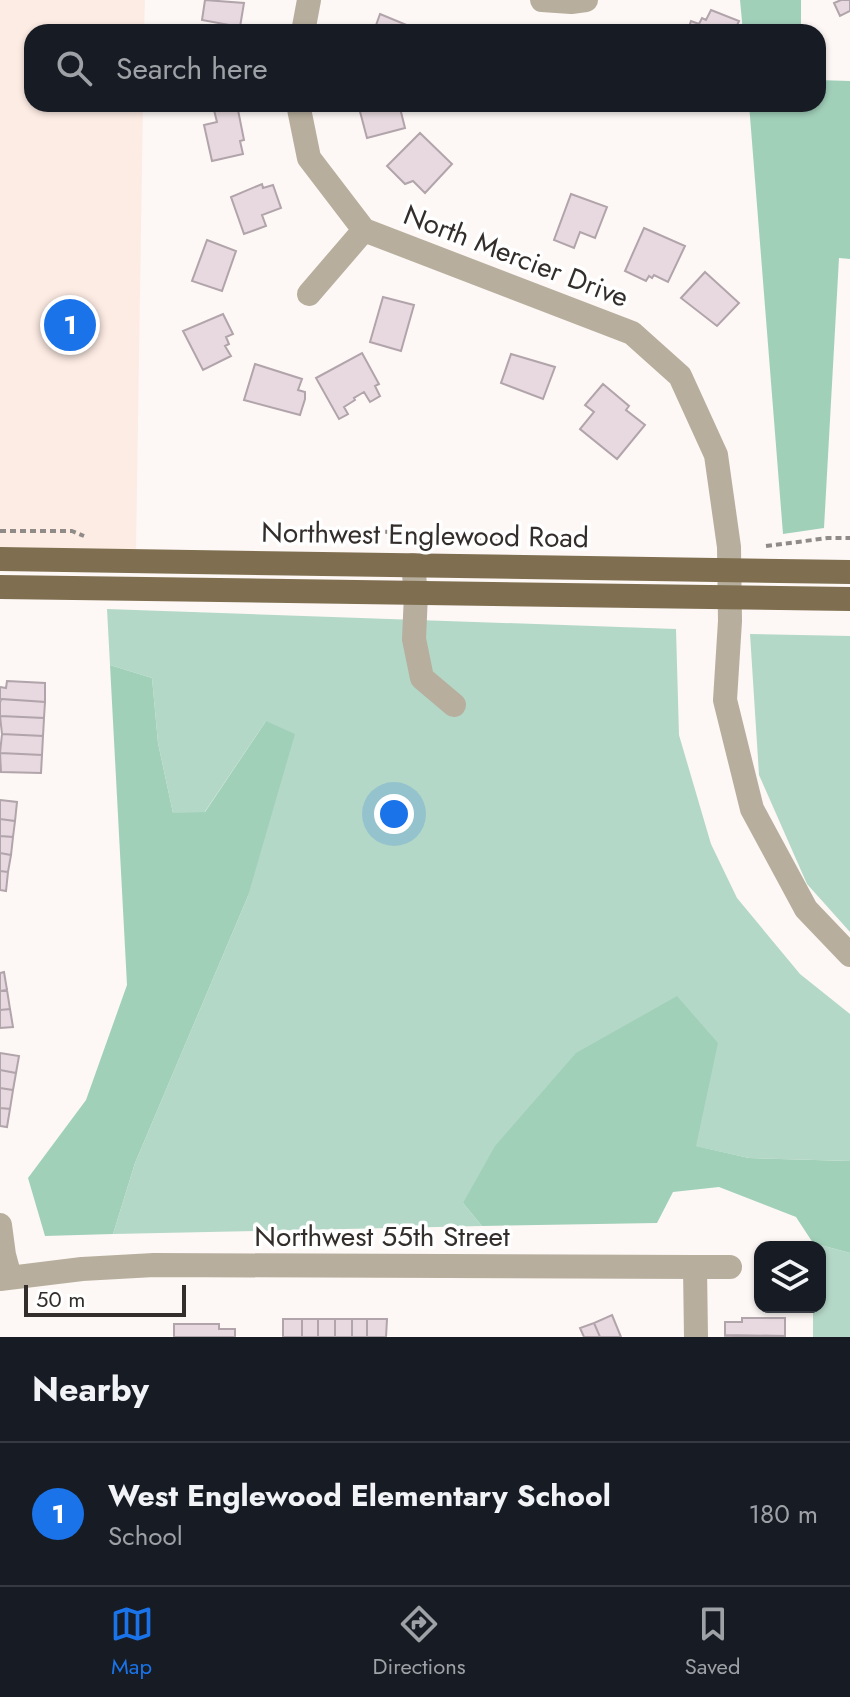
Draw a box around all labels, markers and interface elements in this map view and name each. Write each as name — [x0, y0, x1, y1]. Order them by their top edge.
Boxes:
search box — [24, 24, 826, 112]
icon: search — [52, 46, 96, 90]
text: Search here — [116, 47, 268, 90]
street label: North Mercier Drive — [398, 194, 634, 318]
pin: 1 — [44, 295, 96, 355]
street label: Northwest Englewood Road — [261, 512, 589, 558]
your location — [374, 794, 414, 834]
street label: Northwest 55th Street — [254, 1216, 510, 1257]
map controls — [754, 1241, 826, 1313]
button: layers — [754, 1241, 826, 1313]
scale bar — [24, 1281, 186, 1317]
text: 50 m — [36, 1283, 85, 1315]
text: Nearby — [32, 1365, 149, 1414]
text: West Englewood Elementary School — [108, 1474, 611, 1517]
text: 1 — [51, 1495, 65, 1533]
text: 180 m — [748, 1495, 818, 1533]
text: School — [108, 1517, 183, 1555]
tab: Map — [110, 1602, 154, 1682]
tab: Directions — [373, 1602, 466, 1682]
tab: Saved — [685, 1602, 740, 1682]

